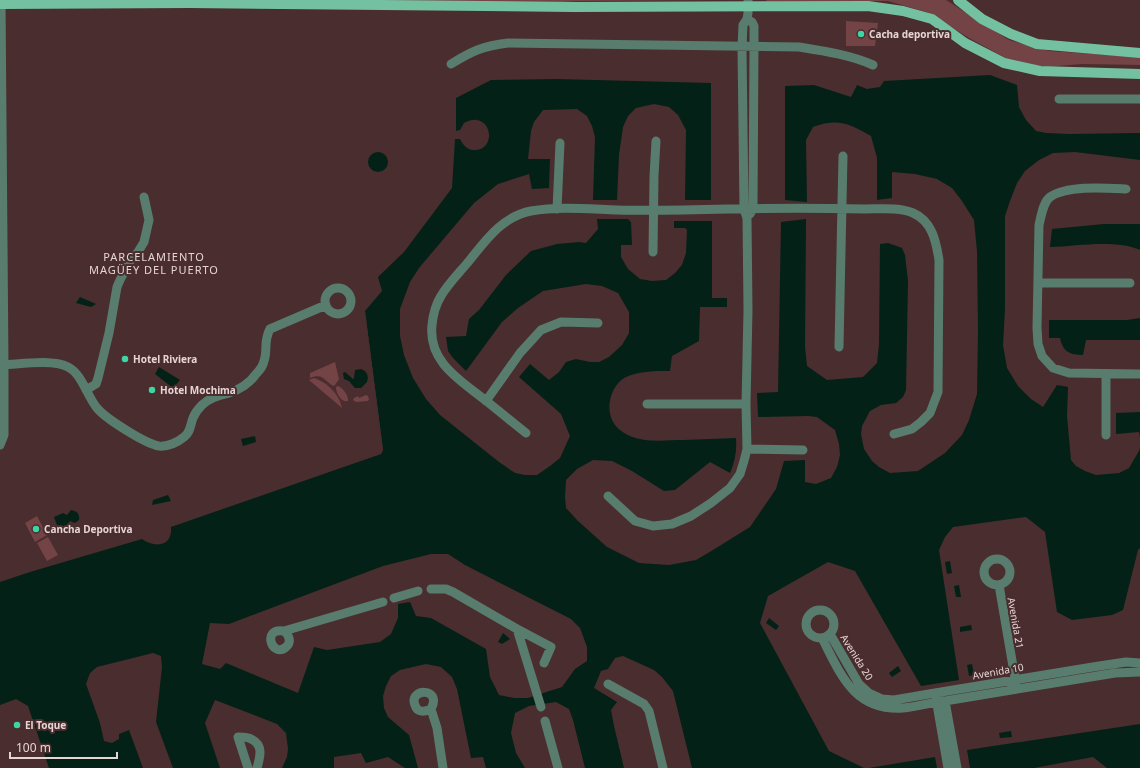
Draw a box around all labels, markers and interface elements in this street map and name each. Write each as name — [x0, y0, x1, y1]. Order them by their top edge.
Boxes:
place label: Cacha deportiva — [869, 27, 950, 41]
marker: Cacha deportiva — [856, 29, 866, 39]
district label: PARCELAMIENTO MAGÜEY DEL PUERTO — [89, 249, 219, 277]
place label: Hotel Riviera — [133, 352, 197, 366]
marker: Hotel Riviera — [120, 354, 130, 364]
place label: Hotel Mochima — [160, 383, 236, 397]
marker: Hotel Mochima — [147, 385, 157, 395]
place label: Cancha Deportiva — [44, 522, 133, 536]
marker: Cancha Deportiva — [31, 524, 41, 534]
street label: Avenida 21 — [1005, 596, 1027, 650]
street label: Avenida 20 — [837, 631, 877, 683]
street label: Avenida 10 — [971, 660, 1025, 682]
place label: El Toque — [25, 718, 66, 732]
marker: El Toque — [12, 720, 22, 730]
scale bar — [10, 734, 117, 760]
text: 100 m — [16, 739, 51, 756]

